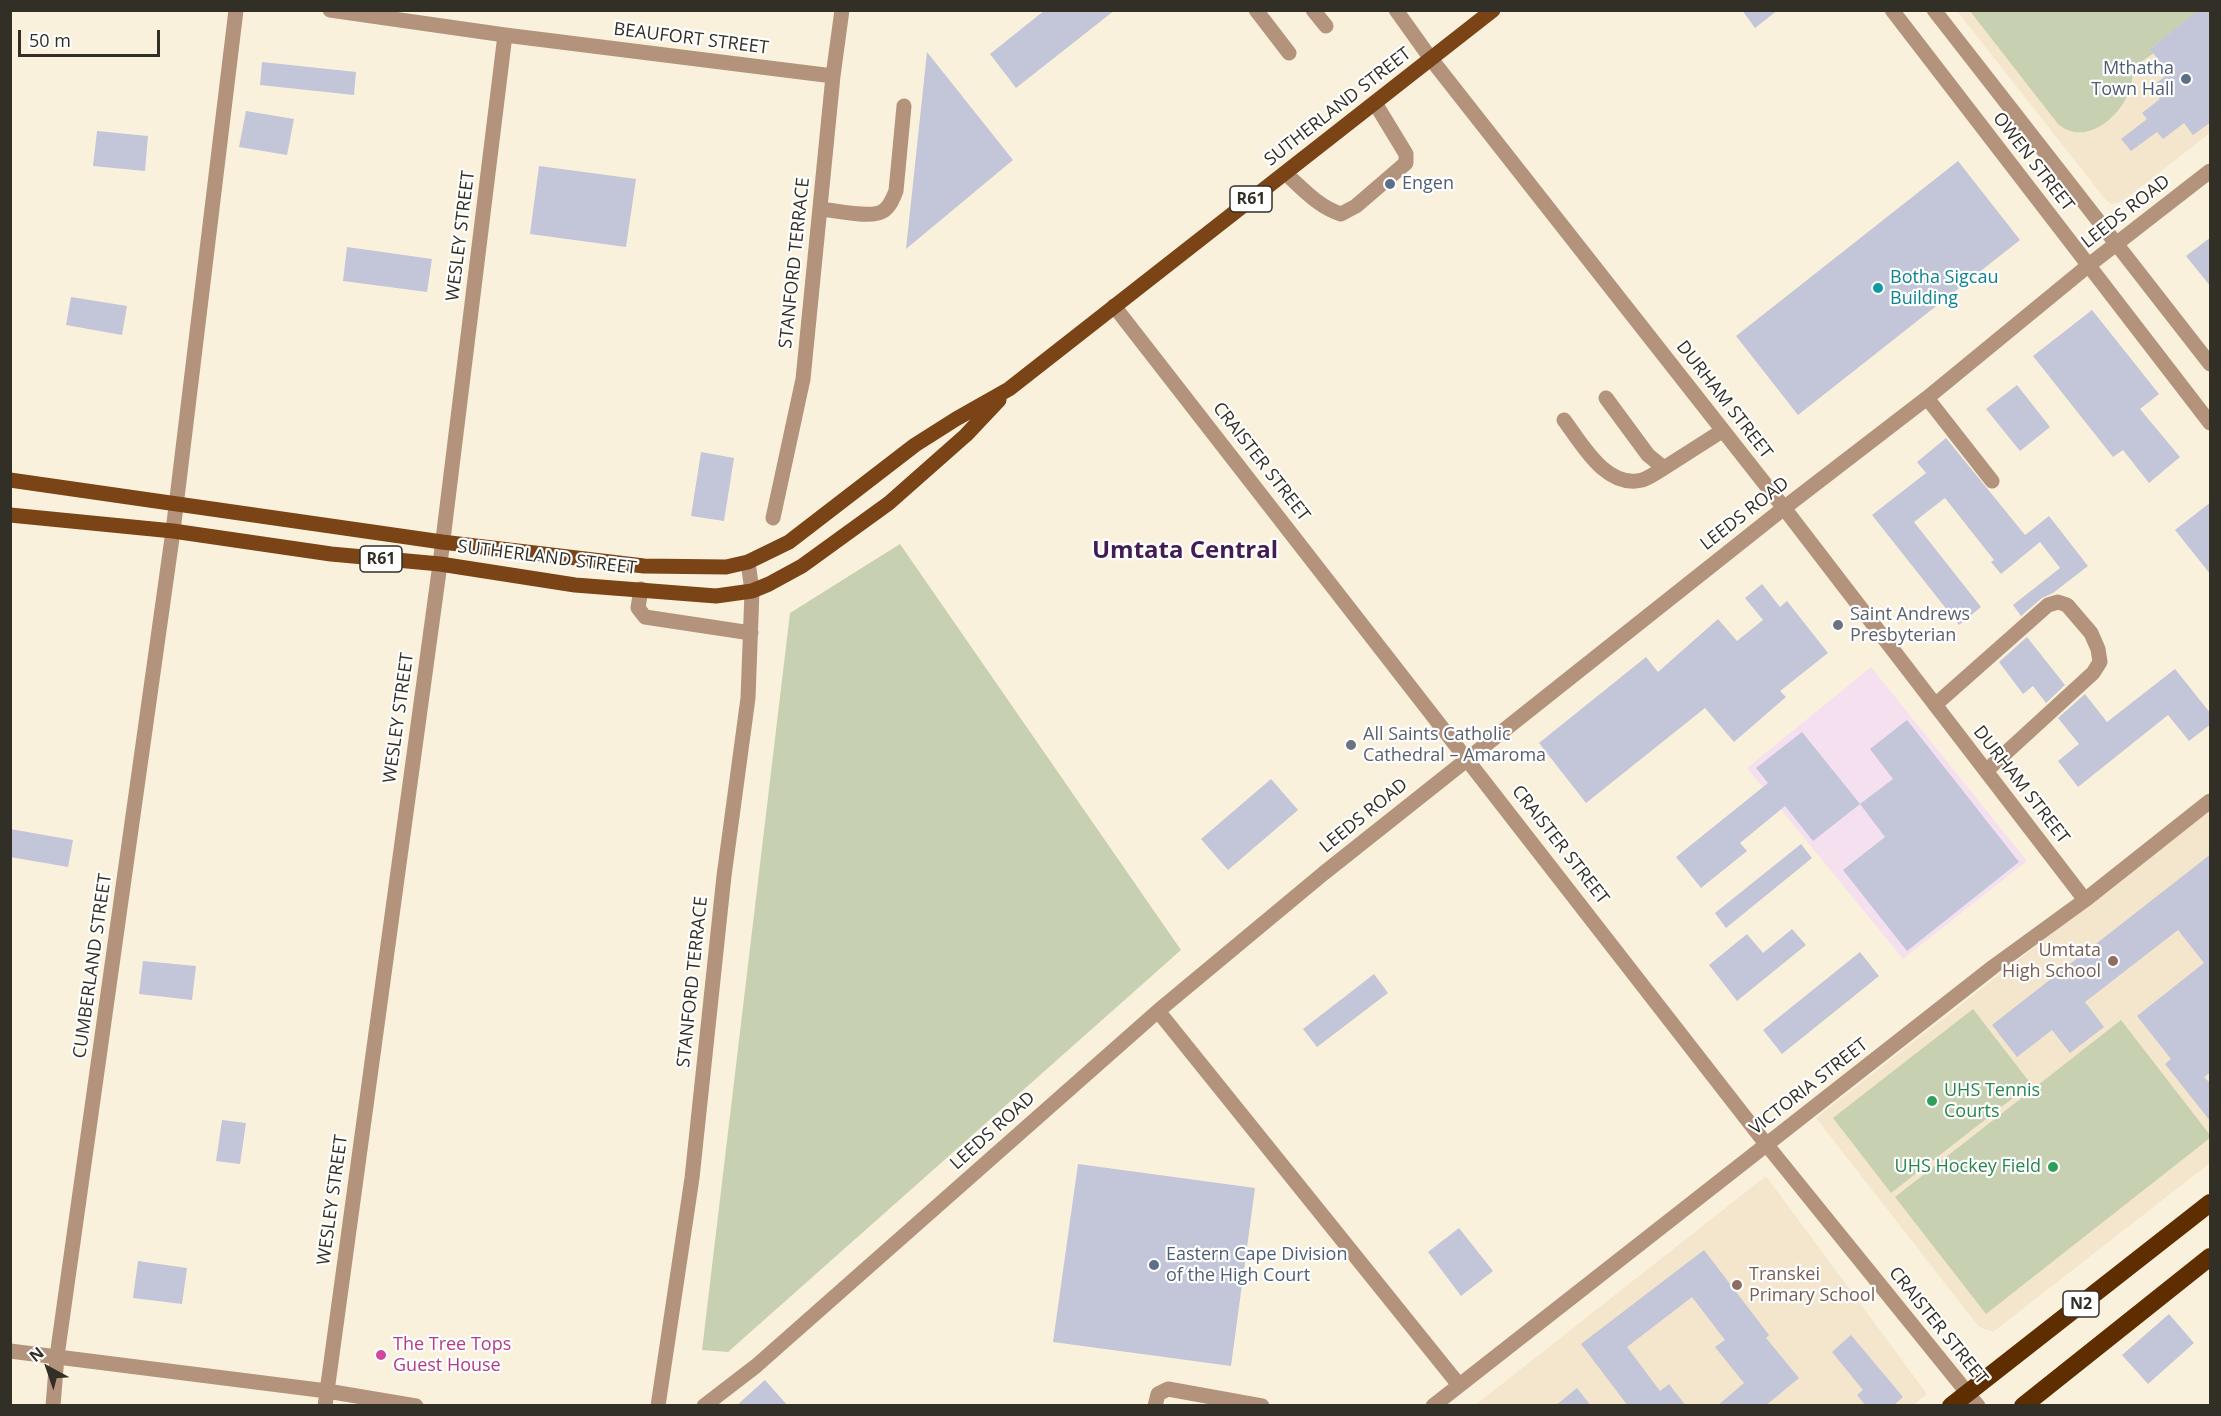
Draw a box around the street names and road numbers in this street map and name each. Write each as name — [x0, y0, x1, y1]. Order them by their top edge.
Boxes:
street label: BEAUFORT STREET — [612, 19, 770, 59]
street label: SUTHERLAND STREET — [1260, 43, 1416, 171]
street label: OWEN STREET — [1988, 108, 2078, 216]
street label: WESLEY STREET — [442, 169, 480, 303]
street label: LEEDS ROAD — [2077, 171, 2175, 253]
street label: STANFORD TERRACE — [775, 176, 815, 350]
road number: R61 — [1230, 186, 1272, 212]
street label: DURHAM STREET — [1671, 337, 1777, 463]
street label: CRAISTER STREET — [1208, 398, 1314, 526]
street label: LEEDS ROAD — [1696, 473, 1794, 555]
street label: SUTHERLAND STREET — [456, 536, 638, 580]
road number: R61 — [360, 546, 402, 572]
street label: WESLEY STREET — [379, 651, 419, 785]
street label: DURHAM STREET — [1968, 722, 2074, 848]
street label: LEEDS ROAD — [1316, 774, 1412, 858]
street label: CRAISTER STREET — [1507, 781, 1613, 909]
street label: CUMBERLAND STREET — [69, 872, 117, 1060]
street label: STANFORD TERRACE — [673, 895, 713, 1069]
street label: VICTORIA STREET — [1746, 1034, 1872, 1140]
street label: LEEDS ROAD — [946, 1087, 1040, 1175]
street label: WESLEY STREET — [313, 1133, 353, 1267]
street label: CRAISTER STREET — [1884, 1263, 1992, 1389]
road number: N2 — [2063, 1291, 2099, 1317]

